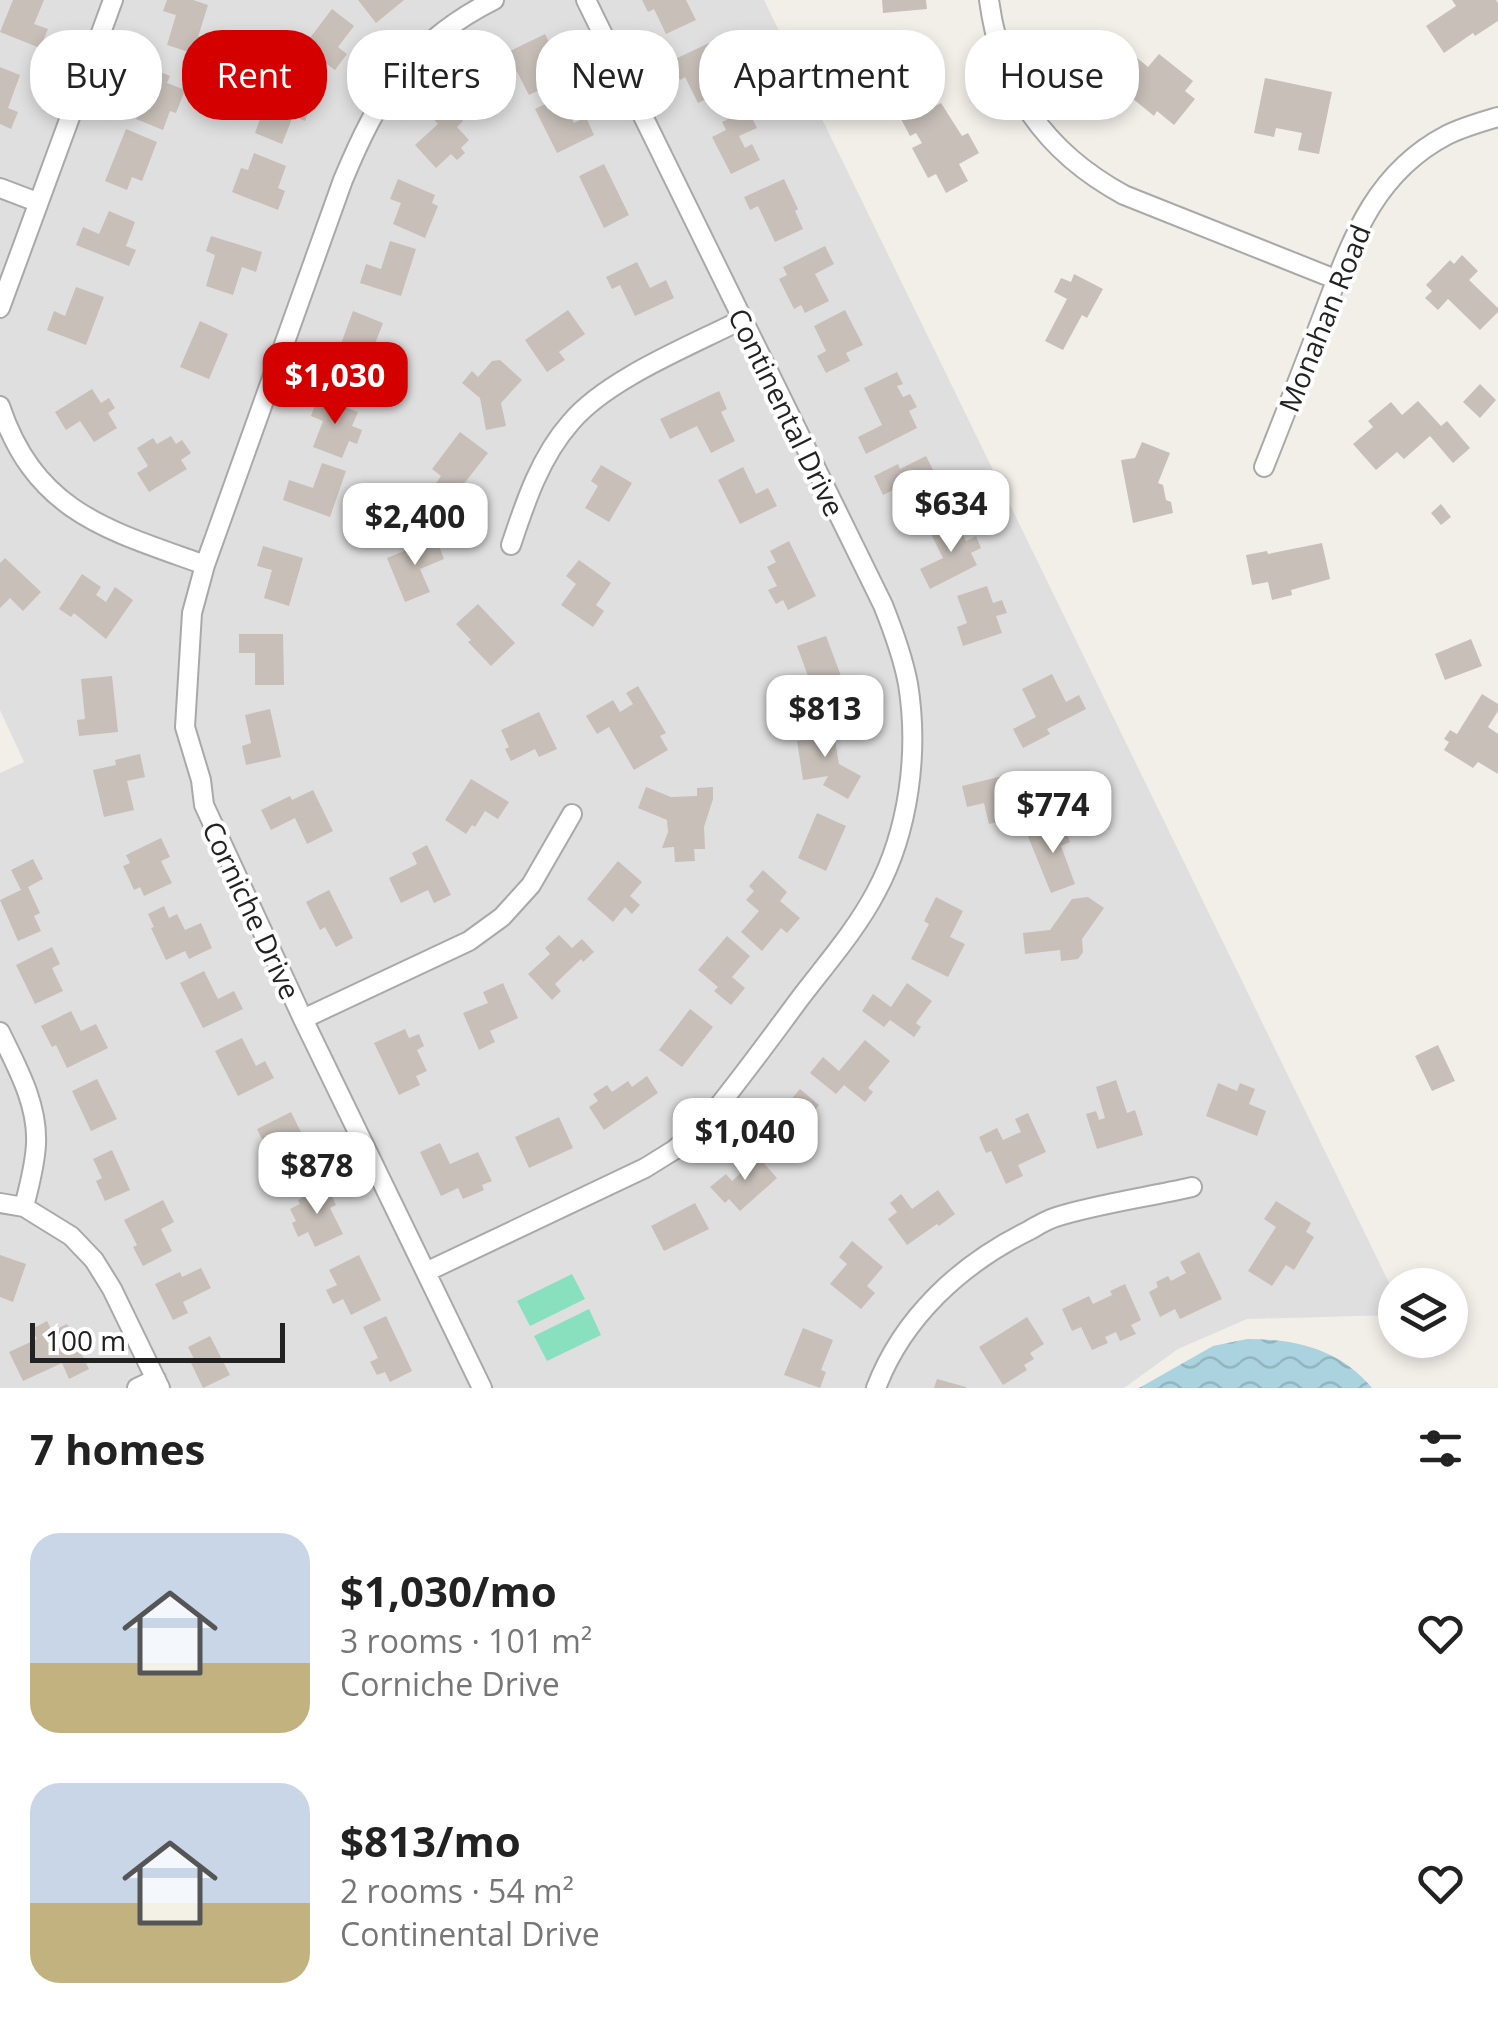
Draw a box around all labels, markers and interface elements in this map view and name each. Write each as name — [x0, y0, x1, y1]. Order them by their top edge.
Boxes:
chip: Buy — [30, 30, 162, 120]
chip: Rent — [182, 30, 327, 120]
chip: Filters — [347, 30, 516, 120]
chip: New — [536, 30, 679, 120]
chip: Apartment — [699, 30, 945, 120]
chip: House — [965, 30, 1139, 120]
street label: Monahan Road — [1269, 219, 1379, 417]
street label: Continental Drive — [720, 302, 854, 522]
pin: $1,030 — [254, 342, 416, 427]
text: $1,030 — [285, 353, 385, 396]
pin: $634 — [892, 470, 1010, 555]
text: $634 — [914, 481, 988, 524]
pin: $2,400 — [334, 483, 496, 568]
text: $2,400 — [365, 494, 465, 537]
pin: $813 — [766, 675, 884, 760]
text: $813 — [788, 686, 862, 729]
pin: $774 — [994, 771, 1112, 856]
text: $774 — [1016, 782, 1090, 825]
street label: Corniche Drive — [194, 815, 310, 1005]
pin: $1,040 — [664, 1098, 826, 1183]
text: $1,040 — [695, 1109, 795, 1152]
pin: $878 — [258, 1132, 376, 1217]
text: $878 — [280, 1143, 354, 1186]
map controls — [1378, 1268, 1468, 1358]
button: layers — [1378, 1268, 1468, 1358]
scale bar — [30, 1318, 285, 1362]
text: 100 m — [45, 1321, 126, 1359]
text: 7 homes — [30, 1420, 205, 1477]
icon: filters — [1413, 1421, 1468, 1476]
text: $1,030/mo — [340, 1562, 557, 1619]
icon: home — [110, 1573, 230, 1693]
icon: heart — [1413, 1606, 1468, 1661]
text: 3 rooms · 101 m² — [340, 1619, 592, 1662]
text: Corniche Drive — [340, 1662, 560, 1705]
text: $813/mo — [340, 1812, 521, 1869]
icon: home — [110, 1823, 230, 1943]
icon: heart — [1413, 1856, 1468, 1911]
text: 2 rooms · 54 m² — [340, 1869, 574, 1912]
text: Continental Drive — [340, 1912, 600, 1955]

